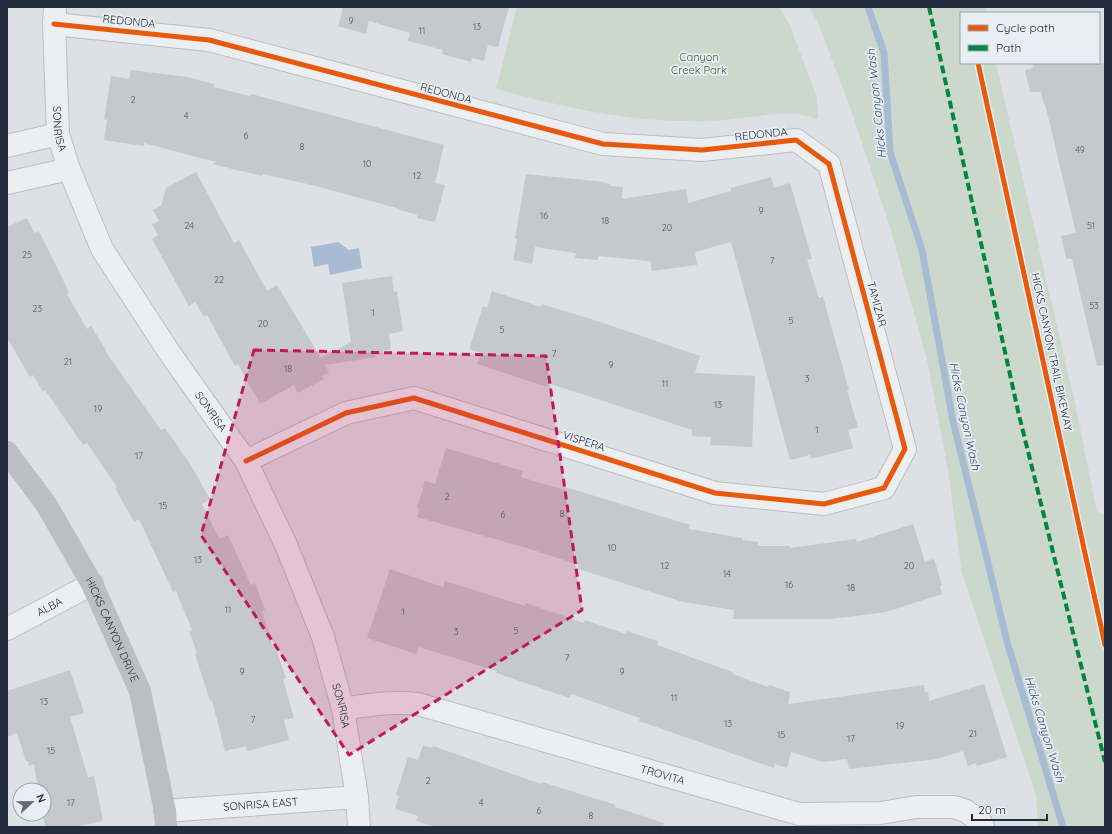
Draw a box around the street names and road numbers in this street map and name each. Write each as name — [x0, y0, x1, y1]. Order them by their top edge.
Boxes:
street label: REDONDA — [102, 11, 156, 31]
street label: REDONDA — [419, 79, 473, 107]
street label: SONRISA — [50, 106, 70, 153]
street label: REDONDA — [734, 124, 788, 144]
street label: HICKS CANYON TRAIL BIKEWAY — [1028, 272, 1076, 432]
street label: TAMIZAR — [864, 280, 890, 328]
street label: SONRISA — [192, 389, 230, 434]
street label: VISPERA — [561, 428, 607, 454]
street label: HICKS CANYON DRIVE — [82, 574, 142, 684]
street label: ALBA — [34, 594, 65, 619]
street label: SONRISA — [329, 681, 353, 729]
street label: TROVITA — [639, 762, 686, 788]
street label: SONRISA EAST — [223, 794, 299, 814]

